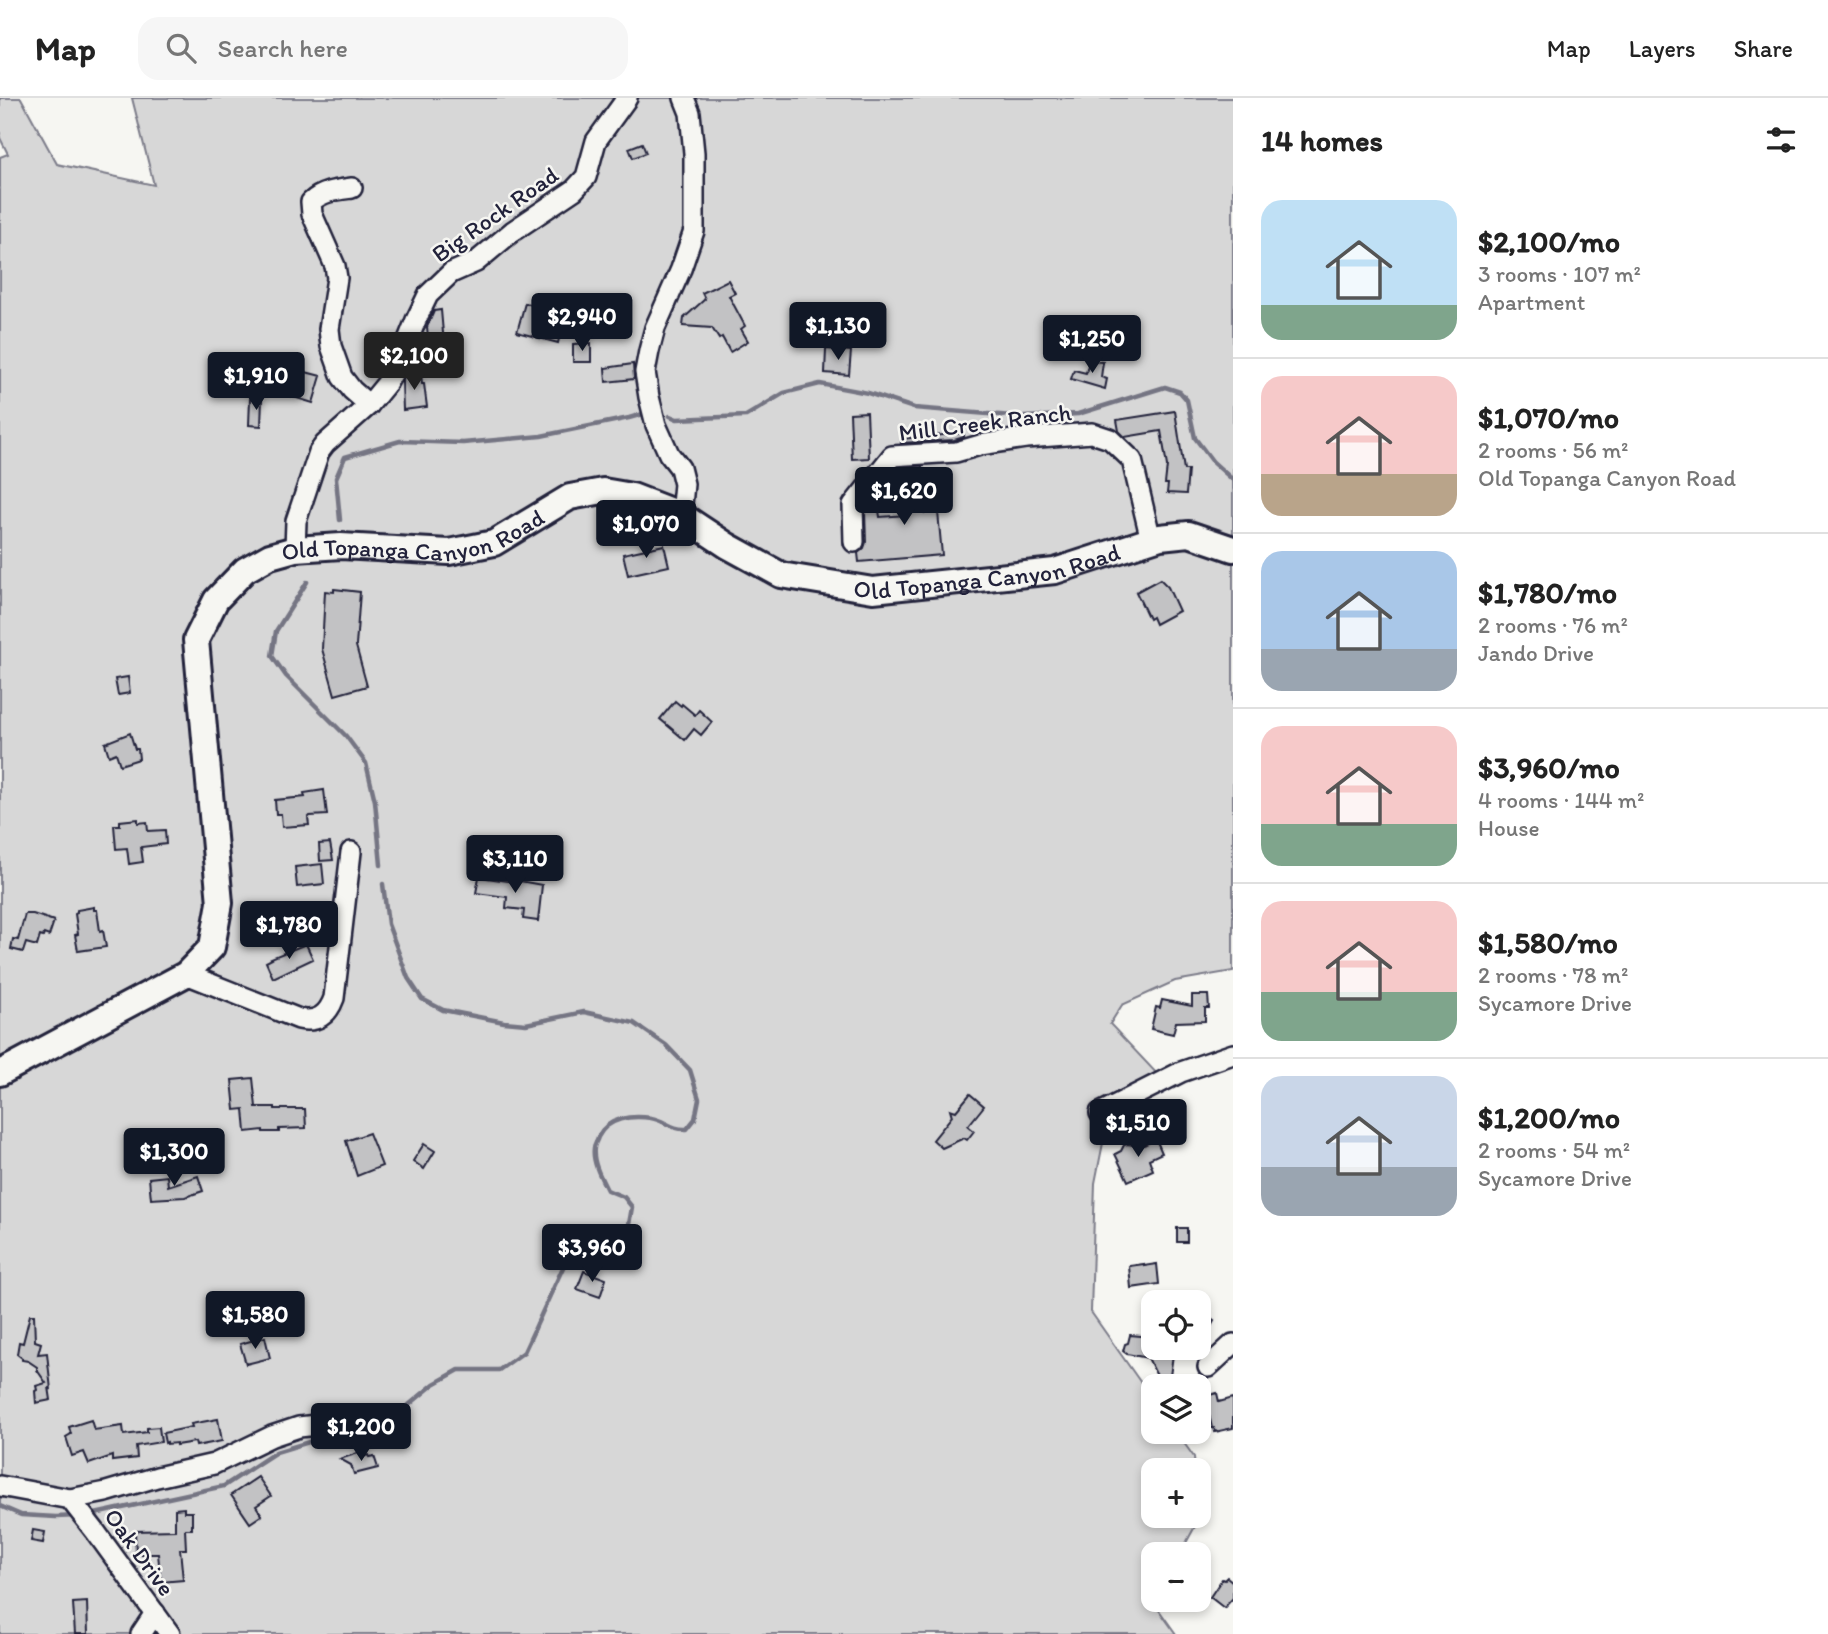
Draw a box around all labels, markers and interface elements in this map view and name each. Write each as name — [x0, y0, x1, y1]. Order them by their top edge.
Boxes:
search box — [138, 17, 628, 80]
text: Map — [35, 29, 96, 68]
icon: search — [162, 29, 200, 67]
text: Search here — [218, 32, 348, 64]
text: Map — [1547, 34, 1591, 63]
text: Layers — [1629, 34, 1696, 63]
text: Share — [1734, 34, 1793, 63]
icon: filters — [1762, 121, 1800, 159]
text: 14 homes — [1261, 122, 1383, 159]
street label: Big Rock Road — [426, 160, 564, 268]
text: $2,100/mo — [1478, 223, 1620, 260]
icon: home — [1317, 228, 1401, 312]
text: 3 rooms · 107 m² — [1478, 260, 1641, 288]
text: Apartment — [1478, 288, 1585, 316]
pin: $2,940 — [525, 294, 639, 353]
text: $2,940 — [547, 302, 617, 330]
pin: $1,130 — [781, 302, 895, 362]
text: $1,130 — [805, 311, 871, 339]
pin: $1,250 — [1035, 316, 1149, 375]
text: $1,250 — [1059, 324, 1125, 352]
pin: $2,100 — [357, 332, 471, 392]
text: $2,100 — [380, 341, 448, 369]
pin: $1,910 — [199, 352, 313, 412]
text: $1,910 — [224, 361, 288, 389]
street label: Mill Creek Ranch — [897, 397, 1073, 447]
text: $1,070/mo — [1478, 399, 1619, 436]
icon: home — [1317, 404, 1401, 488]
text: 2 rooms · 56 m² — [1478, 436, 1629, 464]
text: Old Topanga Canyon Road — [1478, 464, 1736, 492]
pin: $1,620 — [847, 468, 961, 527]
text: $1,620 — [871, 476, 937, 504]
pin: $1,070 — [589, 500, 703, 560]
street label: Old Topanga Canyon Road — [278, 502, 549, 567]
text: $1,070 — [612, 509, 680, 537]
street label: Old Topanga Canyon Road — [852, 536, 1123, 605]
text: $1,780/mo — [1478, 574, 1617, 611]
icon: home — [1317, 579, 1401, 663]
text: 2 rooms · 76 m² — [1478, 611, 1628, 639]
text: Jando Drive — [1478, 639, 1594, 667]
text: $3,960/mo — [1478, 749, 1620, 786]
icon: home — [1317, 754, 1401, 838]
text: 4 rooms · 144 m² — [1478, 786, 1644, 814]
text: House — [1478, 814, 1540, 842]
pin: $3,110 — [458, 836, 572, 895]
text: $3,110 — [482, 844, 548, 872]
pin: $1,780 — [232, 902, 346, 961]
text: $1,780 — [256, 910, 322, 938]
text: $1,580/mo — [1478, 924, 1618, 961]
icon: home — [1317, 929, 1401, 1013]
text: 2 rooms · 78 m² — [1478, 961, 1628, 989]
text: Sycamore Drive — [1478, 989, 1632, 1017]
text: $1,200/mo — [1478, 1099, 1620, 1136]
pin: $1,510 — [1081, 1100, 1195, 1159]
icon: home — [1317, 1104, 1401, 1188]
text: $1,510 — [1106, 1108, 1170, 1136]
pin: $1,300 — [117, 1128, 231, 1188]
text: 2 rooms · 54 m² — [1478, 1136, 1630, 1164]
text: $1,300 — [140, 1137, 208, 1165]
text: Sycamore Drive — [1478, 1164, 1632, 1192]
pin: $3,960 — [535, 1224, 649, 1284]
text: $3,960 — [558, 1233, 626, 1261]
map controls — [1141, 1290, 1211, 1612]
button: locate — [1141, 1290, 1211, 1360]
pin: $1,580 — [198, 1292, 312, 1351]
text: $1,580 — [222, 1300, 288, 1328]
button: layers — [1141, 1374, 1211, 1444]
pin: $1,200 — [304, 1404, 418, 1463]
text: $1,200 — [327, 1412, 395, 1440]
button: + — [1141, 1458, 1211, 1528]
street label: Oak Drive — [99, 1503, 181, 1601]
button: − — [1141, 1542, 1211, 1612]

